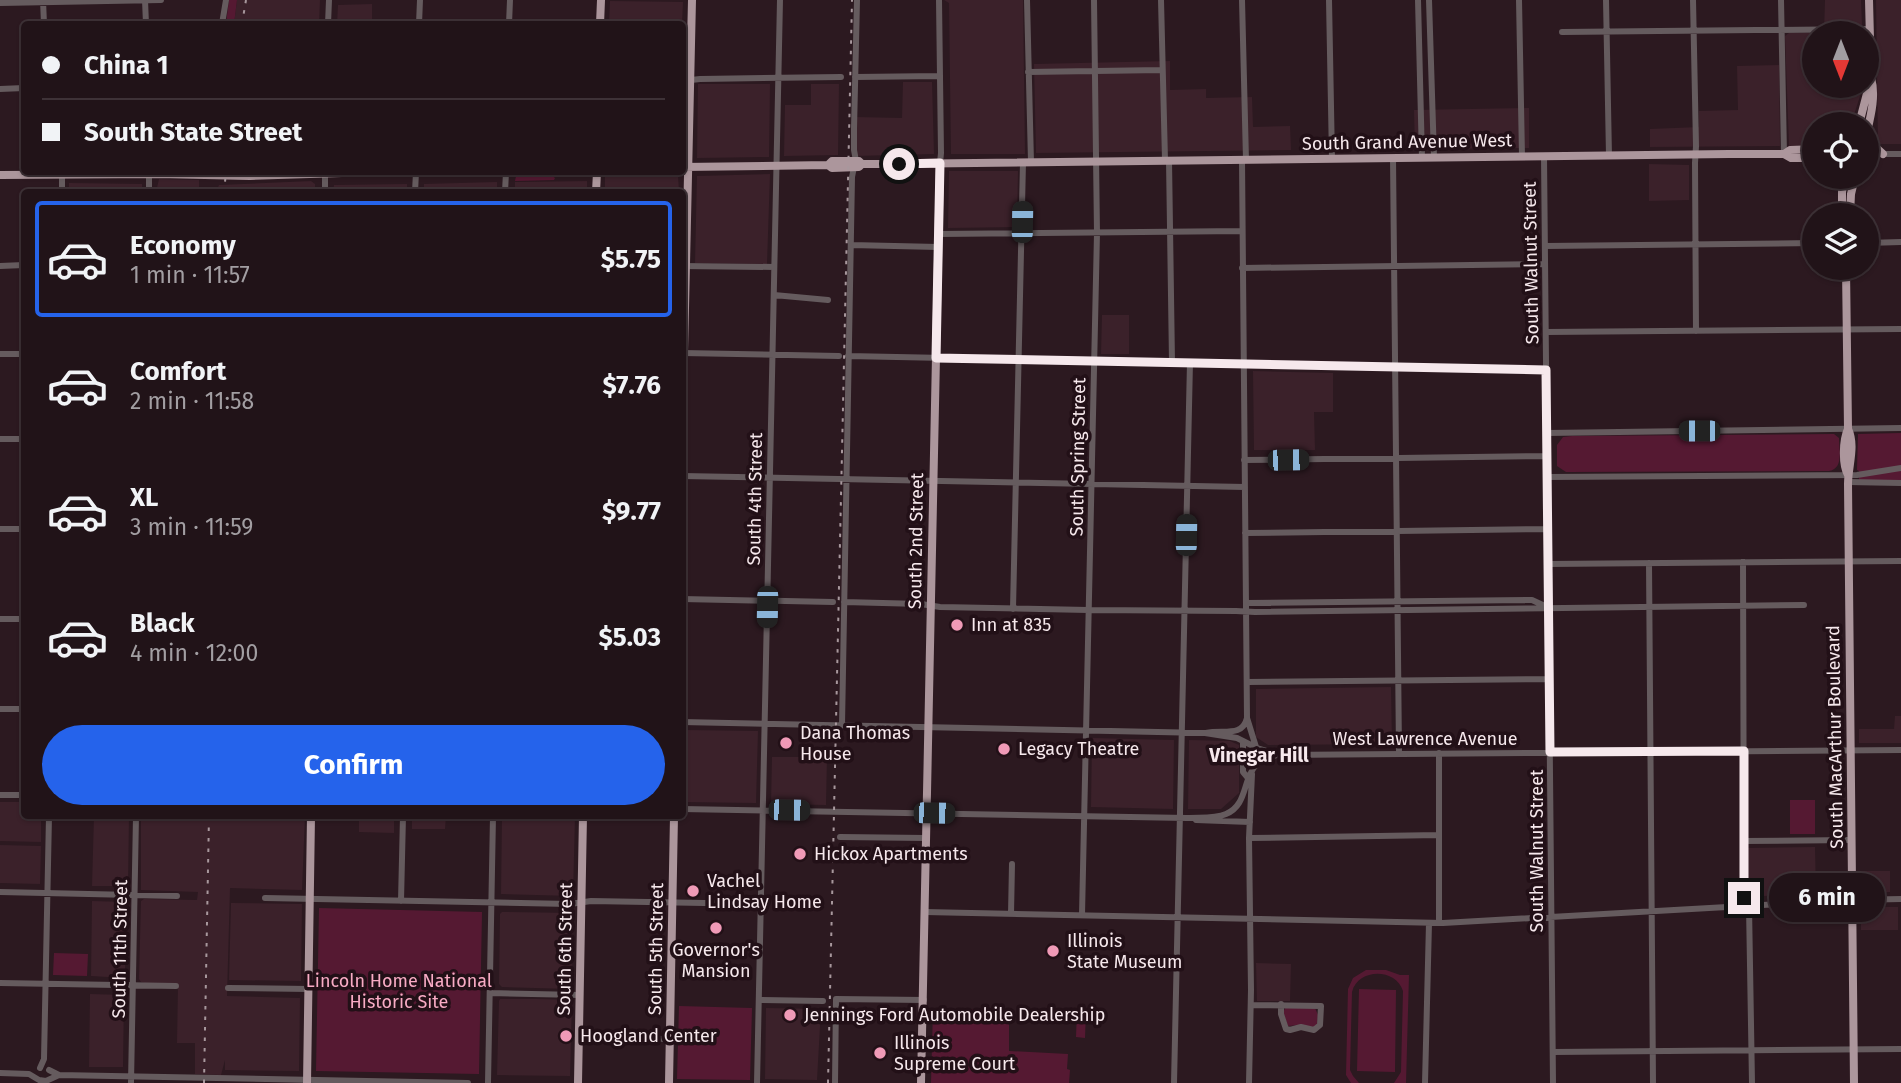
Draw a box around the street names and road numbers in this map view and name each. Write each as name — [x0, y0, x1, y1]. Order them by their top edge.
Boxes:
street label: South Grand Avenue West — [1302, 129, 1513, 155]
street label: South Walnut Street — [1519, 181, 1543, 345]
street label: South Spring Street — [1066, 377, 1090, 537]
street label: South 4th Street — [743, 432, 767, 566]
street label: South 2nd Street — [904, 472, 928, 609]
street label: South MacArthur Boulevard — [1822, 625, 1848, 849]
street label: West Lawrence Avenue — [1333, 728, 1517, 750]
street label: South Walnut Street — [1526, 769, 1548, 932]
street label: South 11th Street — [108, 879, 132, 1018]
street label: South 6th Street — [553, 882, 577, 1016]
street label: South 5th Street — [644, 882, 668, 1015]

